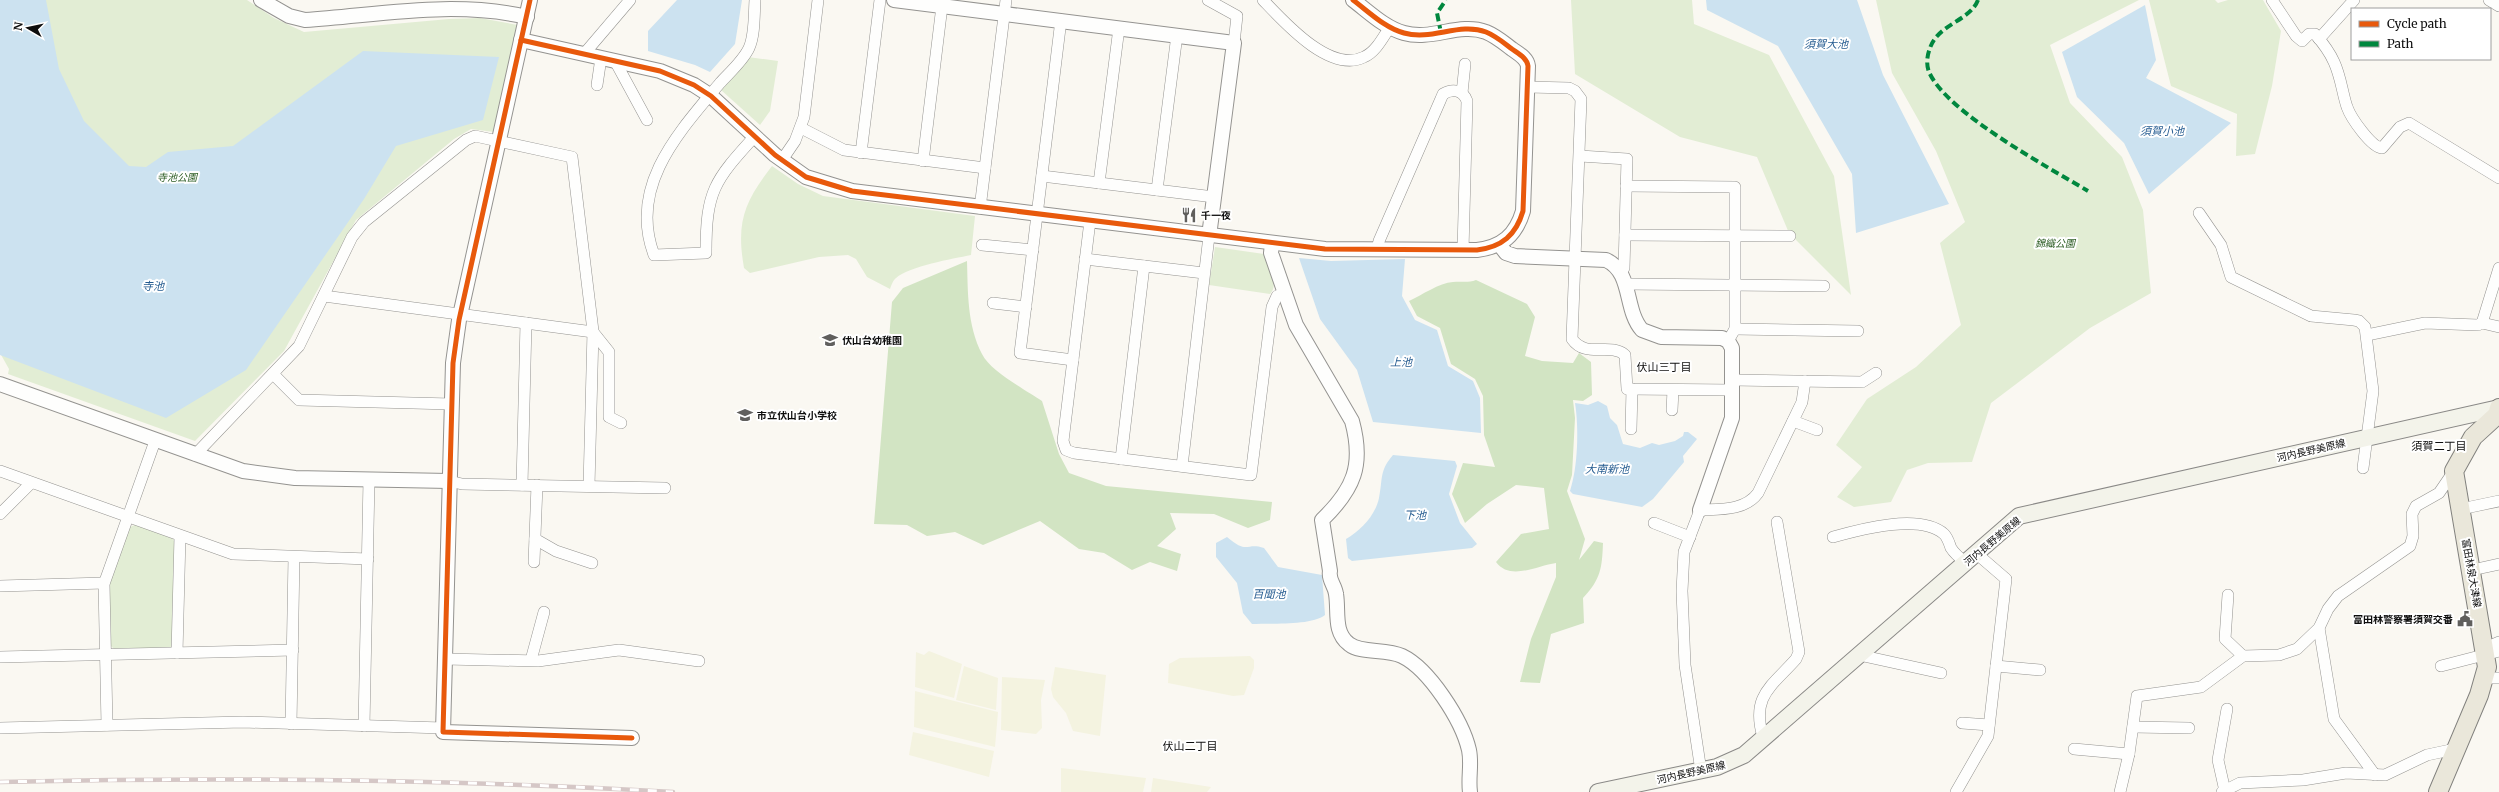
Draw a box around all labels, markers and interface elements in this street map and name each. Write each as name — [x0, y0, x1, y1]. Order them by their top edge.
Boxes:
north arrow — [8, 8, 48, 48]
legend — [2351, 8, 2491, 60]
text: Cycle path — [2387, 16, 2447, 31]
text: N — [11, 21, 26, 32]
text: Path — [2387, 36, 2413, 51]
water label: 須賀大池 — [1804, 37, 1849, 51]
water label: 須賀小池 — [2140, 124, 2185, 138]
park label: 寺池公園 — [157, 171, 199, 184]
restaurant icon: 千一夜 — [1180, 206, 1198, 224]
place label: 千一夜 — [1201, 209, 1231, 222]
park label: 錦織公園 — [2035, 237, 2077, 250]
water label: 寺池 — [142, 279, 165, 293]
school or university icon: 伏山台幼稚園 — [821, 331, 839, 349]
place label: 伏山台幼稚園 — [842, 334, 902, 347]
water label: 上池 — [1390, 355, 1413, 369]
district label: 伏山三丁目 — [1637, 360, 1692, 374]
school or university icon: 市立伏山台小学校 — [736, 406, 754, 424]
place label: 市立伏山台小学校 — [757, 409, 837, 422]
street label: 河内長野美原線 — [2276, 436, 2347, 465]
district label: 須賀二丁目 — [2412, 439, 2467, 453]
water label: 大南新池 — [1585, 462, 1630, 476]
water label: 下池 — [1404, 508, 1427, 522]
street label: 河内長野美原線 — [1961, 514, 2023, 569]
street label: 富田林泉大津線 — [2459, 537, 2484, 609]
water label: 百聞池 — [1253, 587, 1286, 601]
public building icon: 富田林警察署須賀交番 — [2456, 610, 2474, 628]
place label: 富田林警察署須賀交番 — [2353, 613, 2453, 626]
district label: 伏山二丁目 — [1163, 739, 1218, 753]
street label: 河内長野美原線 — [1656, 758, 1727, 787]

